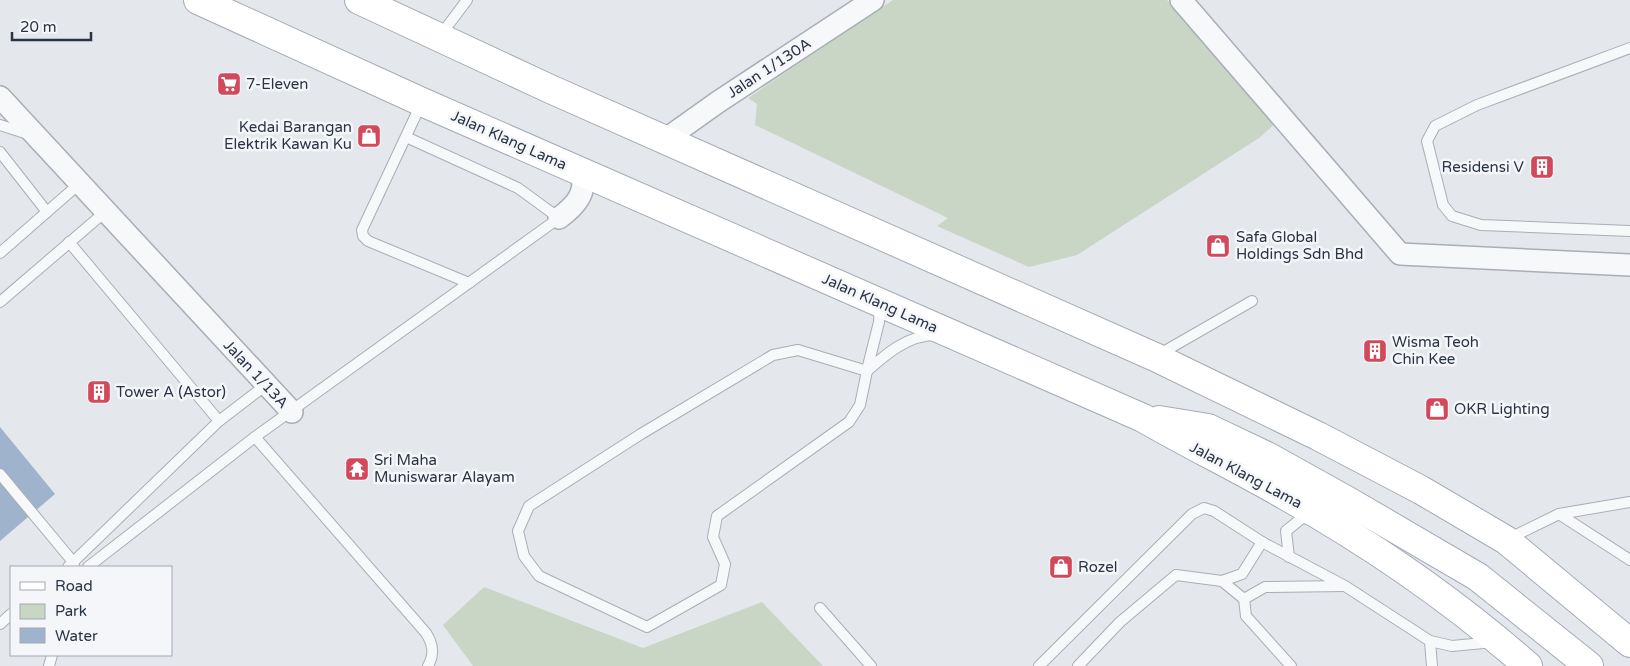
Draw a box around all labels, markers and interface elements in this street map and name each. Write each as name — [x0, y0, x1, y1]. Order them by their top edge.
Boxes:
scale bar — [12, 10, 91, 42]
text: 20 m — [20, 18, 57, 36]
street label: Jalan 1/130A — [724, 34, 814, 102]
supermarket icon: 7-Eleven — [216, 71, 242, 97]
place label: 7-Eleven — [246, 75, 308, 93]
street label: Jalan Klang Lama — [448, 106, 570, 174]
place label: Kedai Barangan Elektrik Kawan Ku — [224, 118, 352, 153]
shop icon: Kedai Barangan Elektrik Kawan Ku — [356, 123, 382, 149]
building icon: Residensi V — [1529, 154, 1555, 180]
place label: Residensi V — [1442, 158, 1525, 176]
place label: Safa Global Holdings Sdn Bhd — [1236, 228, 1364, 263]
shop icon: Safa Global Holdings Sdn Bhd — [1205, 233, 1231, 259]
street label: Jalan Klang Lama — [819, 269, 941, 337]
place label: Wisma Teoh Chin Kee — [1392, 333, 1479, 368]
street label: Jalan 1/13A — [220, 336, 292, 412]
building icon: Wisma Teoh Chin Kee — [1362, 338, 1388, 364]
building icon: Tower A (Astor) — [86, 379, 112, 405]
place label: Tower A (Astor) — [116, 383, 226, 401]
shop icon: OKR Lighting — [1424, 396, 1450, 422]
place label: OKR Lighting — [1454, 400, 1550, 418]
street label: Jalan Klang Lama — [1187, 438, 1305, 512]
place label: Sri Maha Muniswarar Alayam — [374, 451, 515, 486]
temple icon: Sri Maha Muniswarar Alayam — [344, 456, 370, 482]
shop icon: Rozel — [1048, 554, 1074, 580]
place label: Rozel — [1078, 558, 1118, 576]
legend — [10, 566, 172, 656]
text: Road — [55, 577, 93, 595]
text: Park — [55, 602, 87, 620]
text: Water — [55, 627, 98, 645]

